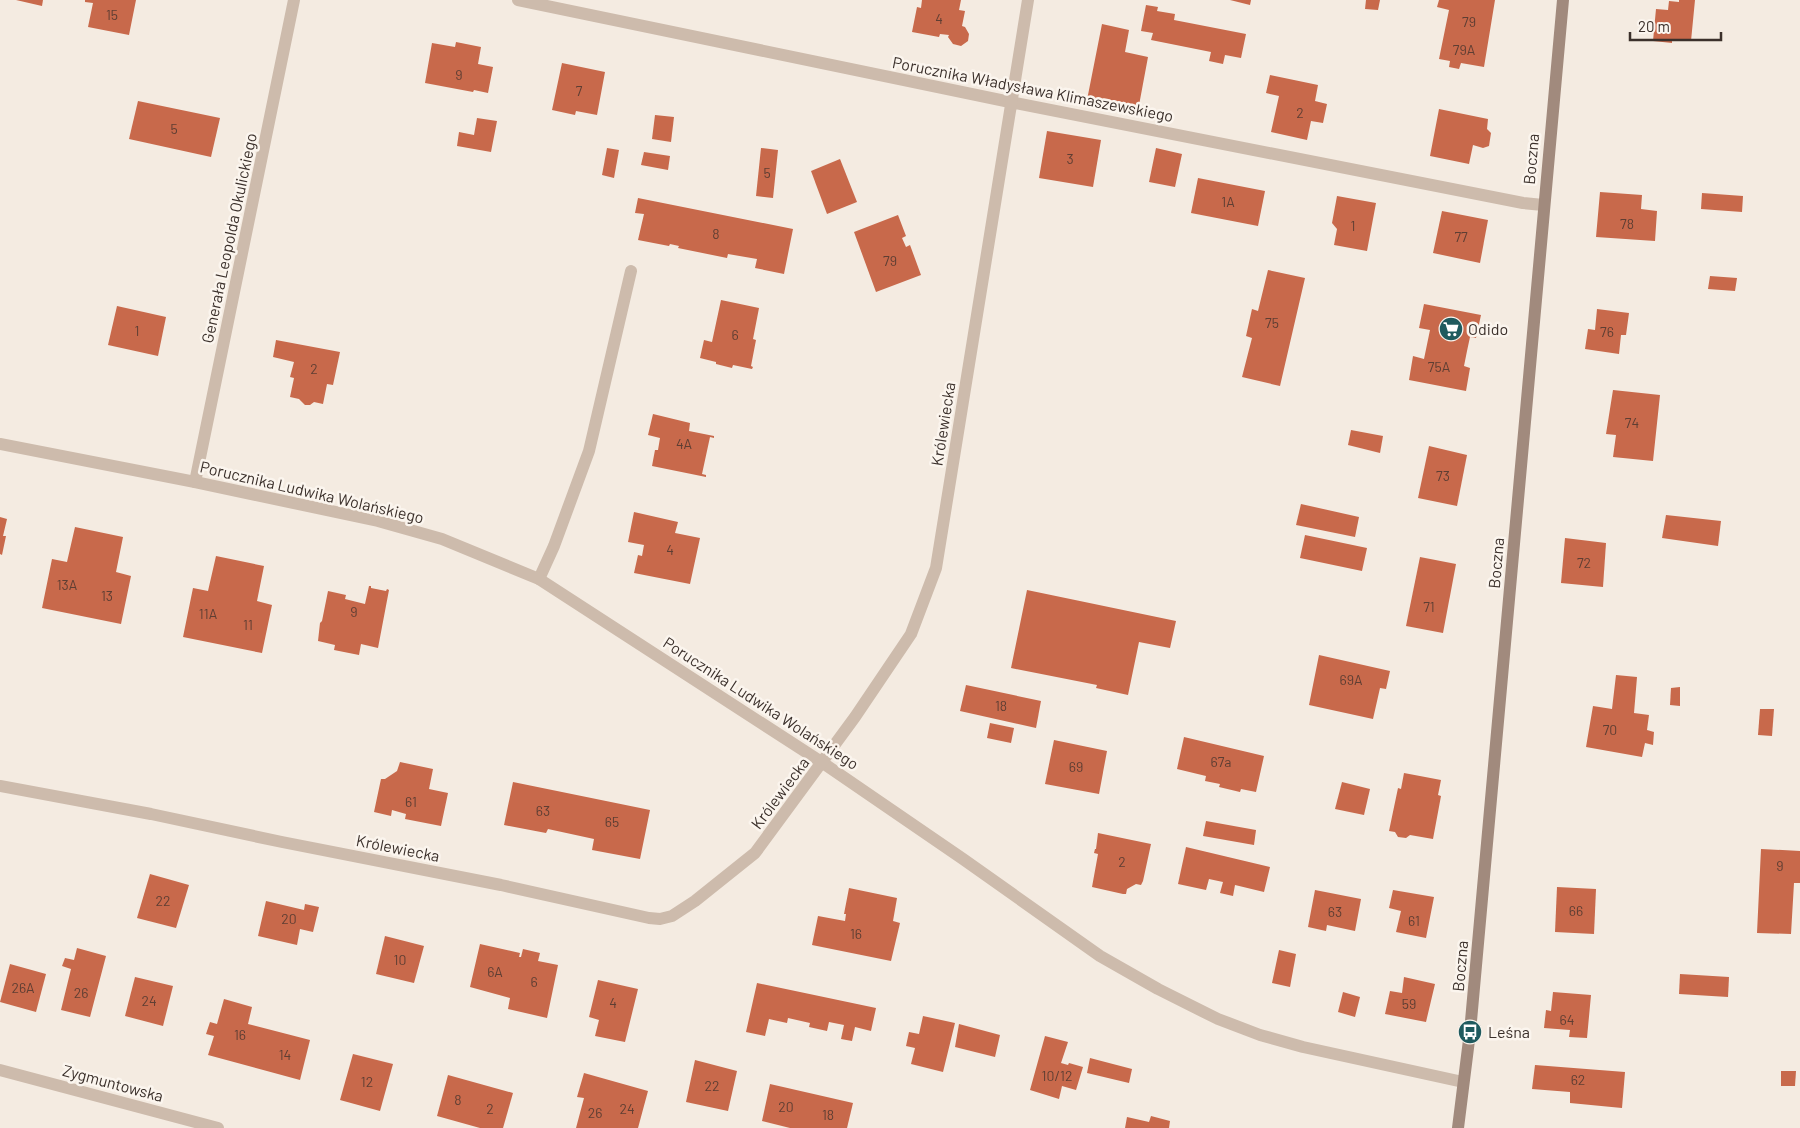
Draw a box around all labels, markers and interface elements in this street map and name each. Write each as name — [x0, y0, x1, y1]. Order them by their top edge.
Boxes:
house number: 15 — [106, 6, 118, 23]
house number: 4 — [935, 10, 943, 27]
scale bar — [1630, 10, 1721, 42]
house number: 79 — [1462, 13, 1476, 30]
text: 20 m — [1638, 17, 1670, 35]
house number: 79A — [1453, 41, 1476, 58]
street label: Porucznika Władysława Klimaszewskiego — [891, 52, 1175, 125]
house number: 9 — [455, 66, 463, 83]
house number: 7 — [576, 82, 583, 99]
house number: 2 — [1296, 104, 1304, 121]
house number: 5 — [170, 120, 178, 137]
street label: Generała Leopolda Okulickiego — [197, 131, 260, 345]
street label: Boczna — [1519, 133, 1542, 185]
house number: 3 — [1066, 150, 1074, 167]
house number: 5 — [763, 164, 771, 181]
house number: 1A — [1221, 193, 1235, 210]
house number: 78 — [1620, 215, 1634, 232]
house number: 1 — [1351, 217, 1355, 234]
house number: 8 — [712, 225, 720, 242]
house number: 77 — [1454, 228, 1468, 245]
house number: 79 — [883, 252, 897, 269]
house number: 75 — [1265, 314, 1279, 331]
supermarket icon: Odido — [1438, 316, 1464, 342]
place label: Odido — [1468, 319, 1508, 338]
house number: 1 — [135, 322, 139, 339]
house number: 76 — [1600, 323, 1614, 340]
house number: 6 — [731, 326, 739, 343]
house number: 75A — [1428, 358, 1451, 375]
house number: 2 — [310, 360, 318, 377]
street label: Królewiecka — [927, 381, 959, 467]
house number: 74 — [1625, 414, 1639, 431]
house number: 4A — [676, 435, 693, 452]
street label: Porucznika Ludwika Wolańskiego — [198, 456, 426, 527]
house number: 73 — [1436, 467, 1450, 484]
street label: Boczna — [1484, 537, 1507, 589]
house number: 4 — [666, 541, 674, 558]
house number: 72 — [1577, 554, 1591, 571]
house number: 13A — [57, 576, 78, 593]
house number: 13 — [101, 587, 113, 604]
house number: 71 — [1423, 598, 1435, 615]
house number: 9 — [350, 603, 358, 620]
house number: 11A — [199, 605, 218, 622]
house number: 11 — [243, 616, 253, 633]
street label: Porucznika Ludwika Wolańskiego — [660, 632, 863, 773]
house number: 69A — [1339, 671, 1363, 688]
house number: 18 — [995, 697, 1007, 714]
house number: 70 — [1603, 721, 1617, 738]
street label: Królewiecka — [747, 753, 813, 832]
house number: 67a — [1211, 753, 1232, 770]
house number: 69 — [1069, 758, 1083, 775]
house number: 61 — [405, 793, 417, 810]
house number: 63 — [536, 802, 550, 819]
house number: 65 — [605, 813, 619, 830]
street label: Królewiecka — [355, 830, 441, 865]
house number: 2 — [1118, 853, 1126, 870]
house number: 9 — [1776, 857, 1784, 874]
house number: 22 — [155, 892, 171, 909]
house number: 66 — [1569, 902, 1583, 919]
house number: 63 — [1328, 903, 1342, 920]
house number: 20 — [281, 910, 297, 927]
house number: 61 — [1408, 912, 1420, 929]
house number: 16 — [850, 925, 862, 942]
street label: Boczna — [1448, 940, 1471, 992]
house number: 10 — [394, 951, 406, 968]
house number: 6A — [487, 963, 503, 980]
house number: 6 — [530, 973, 538, 990]
house number: 26A — [11, 979, 35, 996]
house number: 26 — [74, 984, 88, 1001]
house number: 24 — [141, 992, 157, 1009]
house number: 4 — [609, 994, 617, 1011]
house number: 59 — [1402, 995, 1416, 1012]
house number: 64 — [1560, 1011, 1574, 1028]
bus stop icon: Leśna — [1457, 1019, 1483, 1045]
place label: Leśna — [1488, 1022, 1530, 1041]
house number: 16 — [234, 1026, 246, 1043]
house number: 14 — [279, 1046, 291, 1063]
street label: Zygmuntowska — [61, 1060, 166, 1105]
house number: 10/12 — [1042, 1067, 1072, 1084]
house number: 62 — [1571, 1071, 1585, 1088]
house number: 12 — [361, 1073, 373, 1090]
house number: 22 — [704, 1077, 720, 1094]
house number: 8 — [454, 1091, 462, 1108]
house number: 20 — [778, 1098, 794, 1115]
house number: 2 — [486, 1100, 494, 1117]
house number: 24 — [619, 1100, 635, 1117]
house number: 26 — [588, 1104, 602, 1121]
house number: 18 — [822, 1106, 834, 1123]

